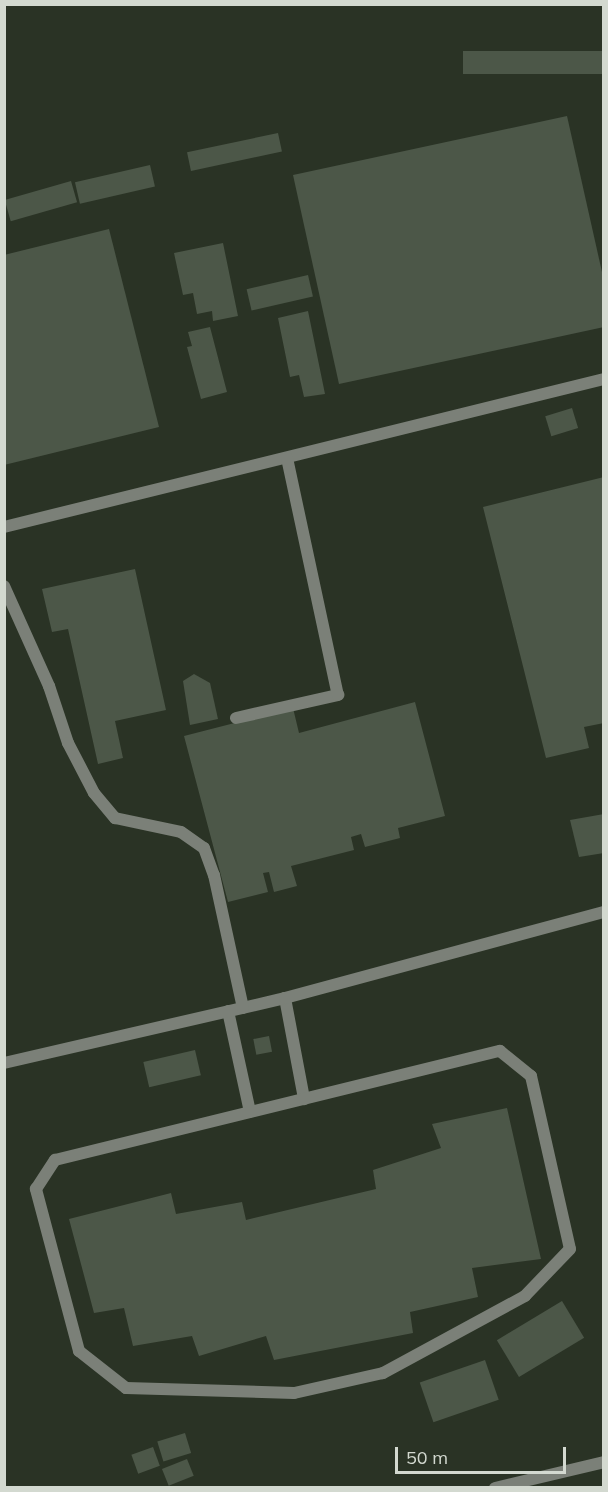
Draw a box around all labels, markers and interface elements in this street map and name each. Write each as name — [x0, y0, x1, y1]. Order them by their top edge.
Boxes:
scale bar — [398, 1435, 569, 1473]
text: 50 m — [406, 1446, 448, 1469]

